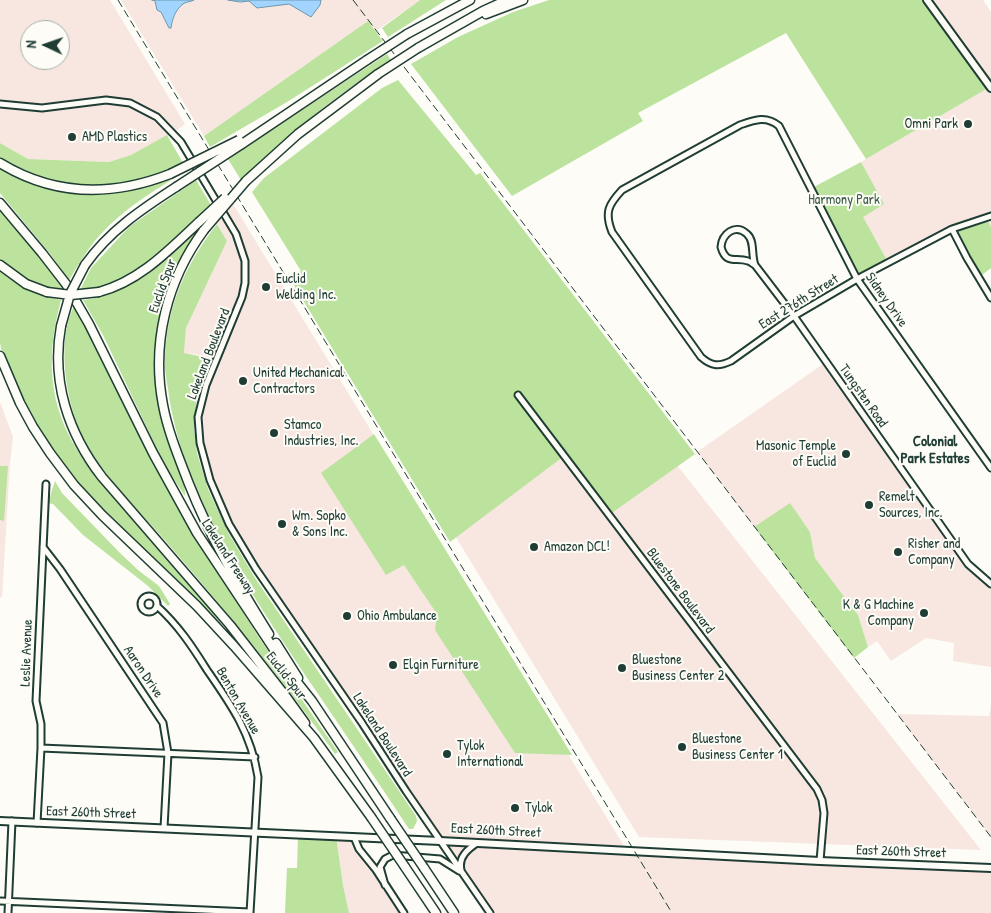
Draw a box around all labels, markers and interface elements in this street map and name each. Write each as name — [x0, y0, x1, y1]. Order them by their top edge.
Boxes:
north arrow — [20, 20, 70, 70]
text: N — [21, 40, 40, 48]
place label: Omni Park — [905, 116, 958, 132]
marker: Omni Park — [962, 118, 974, 130]
place label: AMD Plastics — [82, 129, 147, 145]
marker: AMD Plastics — [66, 131, 78, 143]
park label: Harmony Park — [808, 192, 880, 208]
street label: Euclid Spur — [146, 257, 180, 315]
street label: Sidney Drive — [861, 270, 911, 330]
place label: Euclid Welding Inc. — [276, 271, 336, 304]
street label: East 276th Street — [756, 271, 842, 333]
marker: Euclid Welding Inc. — [260, 281, 272, 293]
street label: Lakeland Boulevard — [184, 306, 234, 402]
street label: Tungsten Road — [835, 361, 891, 431]
place label: United Mechanical Contractors — [253, 365, 344, 398]
marker: United Mechanical Contractors — [237, 375, 249, 387]
place label: Stamco Industries, Inc. — [284, 417, 358, 450]
marker: Stamco Industries, Inc. — [268, 427, 280, 439]
district label: Colonial Park Estates — [901, 433, 969, 468]
place label: Masonic Temple of Euclid — [756, 438, 836, 471]
marker: Masonic Temple of Euclid — [840, 448, 852, 460]
place label: Remelt Sources, Inc. — [879, 489, 943, 522]
marker: Remelt Sources, Inc. — [863, 499, 875, 511]
place label: Wm. Sopko & Sons Inc. — [292, 508, 348, 540]
street label: Lakeland Freeway — [198, 516, 258, 598]
marker: Wm. Sopko & Sons Inc. — [276, 518, 288, 530]
place label: Risher and Company — [908, 536, 960, 568]
place label: Amazon DCL! — [544, 539, 610, 555]
marker: Amazon DCL! — [528, 541, 540, 553]
street label: Bluestone Boulevard — [642, 545, 718, 637]
marker: Risher and Company — [892, 546, 904, 558]
place label: K & G Machine Company — [843, 597, 914, 630]
marker: K & G Machine Company — [918, 607, 930, 619]
place label: Ohio Ambulance — [357, 608, 437, 624]
marker: Ohio Ambulance — [341, 610, 353, 622]
street label: Leslie Avenue — [17, 619, 37, 687]
street label: Aaron Drive — [119, 643, 167, 701]
street label: Euclid Spur — [262, 649, 310, 703]
place label: Bluestone Business Center 2 — [632, 652, 724, 684]
place label: Elgin Furniture — [403, 657, 479, 673]
marker: Elgin Furniture — [387, 659, 399, 671]
marker: Bluestone Business Center 2 — [616, 662, 628, 674]
street label: Benton Avenue — [212, 665, 264, 737]
street label: Lakeland Boulevard — [349, 690, 415, 780]
place label: Bluestone Business Center 1 — [692, 731, 783, 764]
place label: Tylok International — [457, 738, 523, 770]
marker: Bluestone Business Center 1 — [676, 741, 688, 753]
marker: Tylok International — [441, 748, 453, 760]
place label: Tylok — [525, 800, 553, 816]
marker: Tylok — [509, 802, 521, 814]
street label: East 260th Street — [46, 803, 136, 823]
street label: East 260th Street — [451, 820, 541, 842]
street label: East 260th Street — [856, 842, 946, 862]

